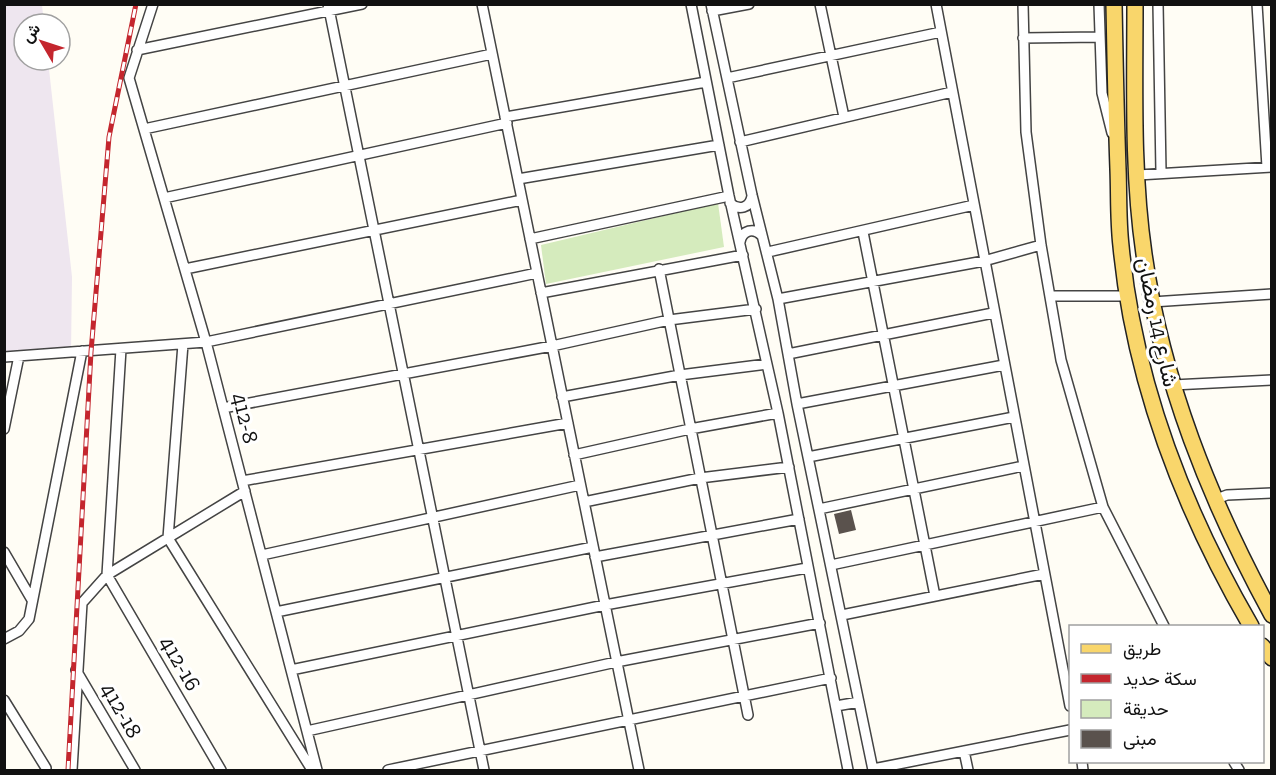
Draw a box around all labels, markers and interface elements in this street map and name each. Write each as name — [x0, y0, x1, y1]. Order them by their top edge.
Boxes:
north arrow — [12, 12, 72, 72]
text: ش — [17, 19, 44, 46]
street label: شارع 14 رمضان — [1130, 255, 1184, 390]
street label: 412-8 — [226, 390, 265, 446]
legend — [1069, 625, 1264, 763]
street label: 412-16 — [154, 631, 207, 696]
text: طريق — [1123, 638, 1161, 660]
text: سكة حديد — [1123, 668, 1197, 690]
street label: 412-18 — [95, 678, 148, 743]
text: حديقة — [1123, 698, 1169, 720]
text: مبنى — [1123, 728, 1157, 750]

